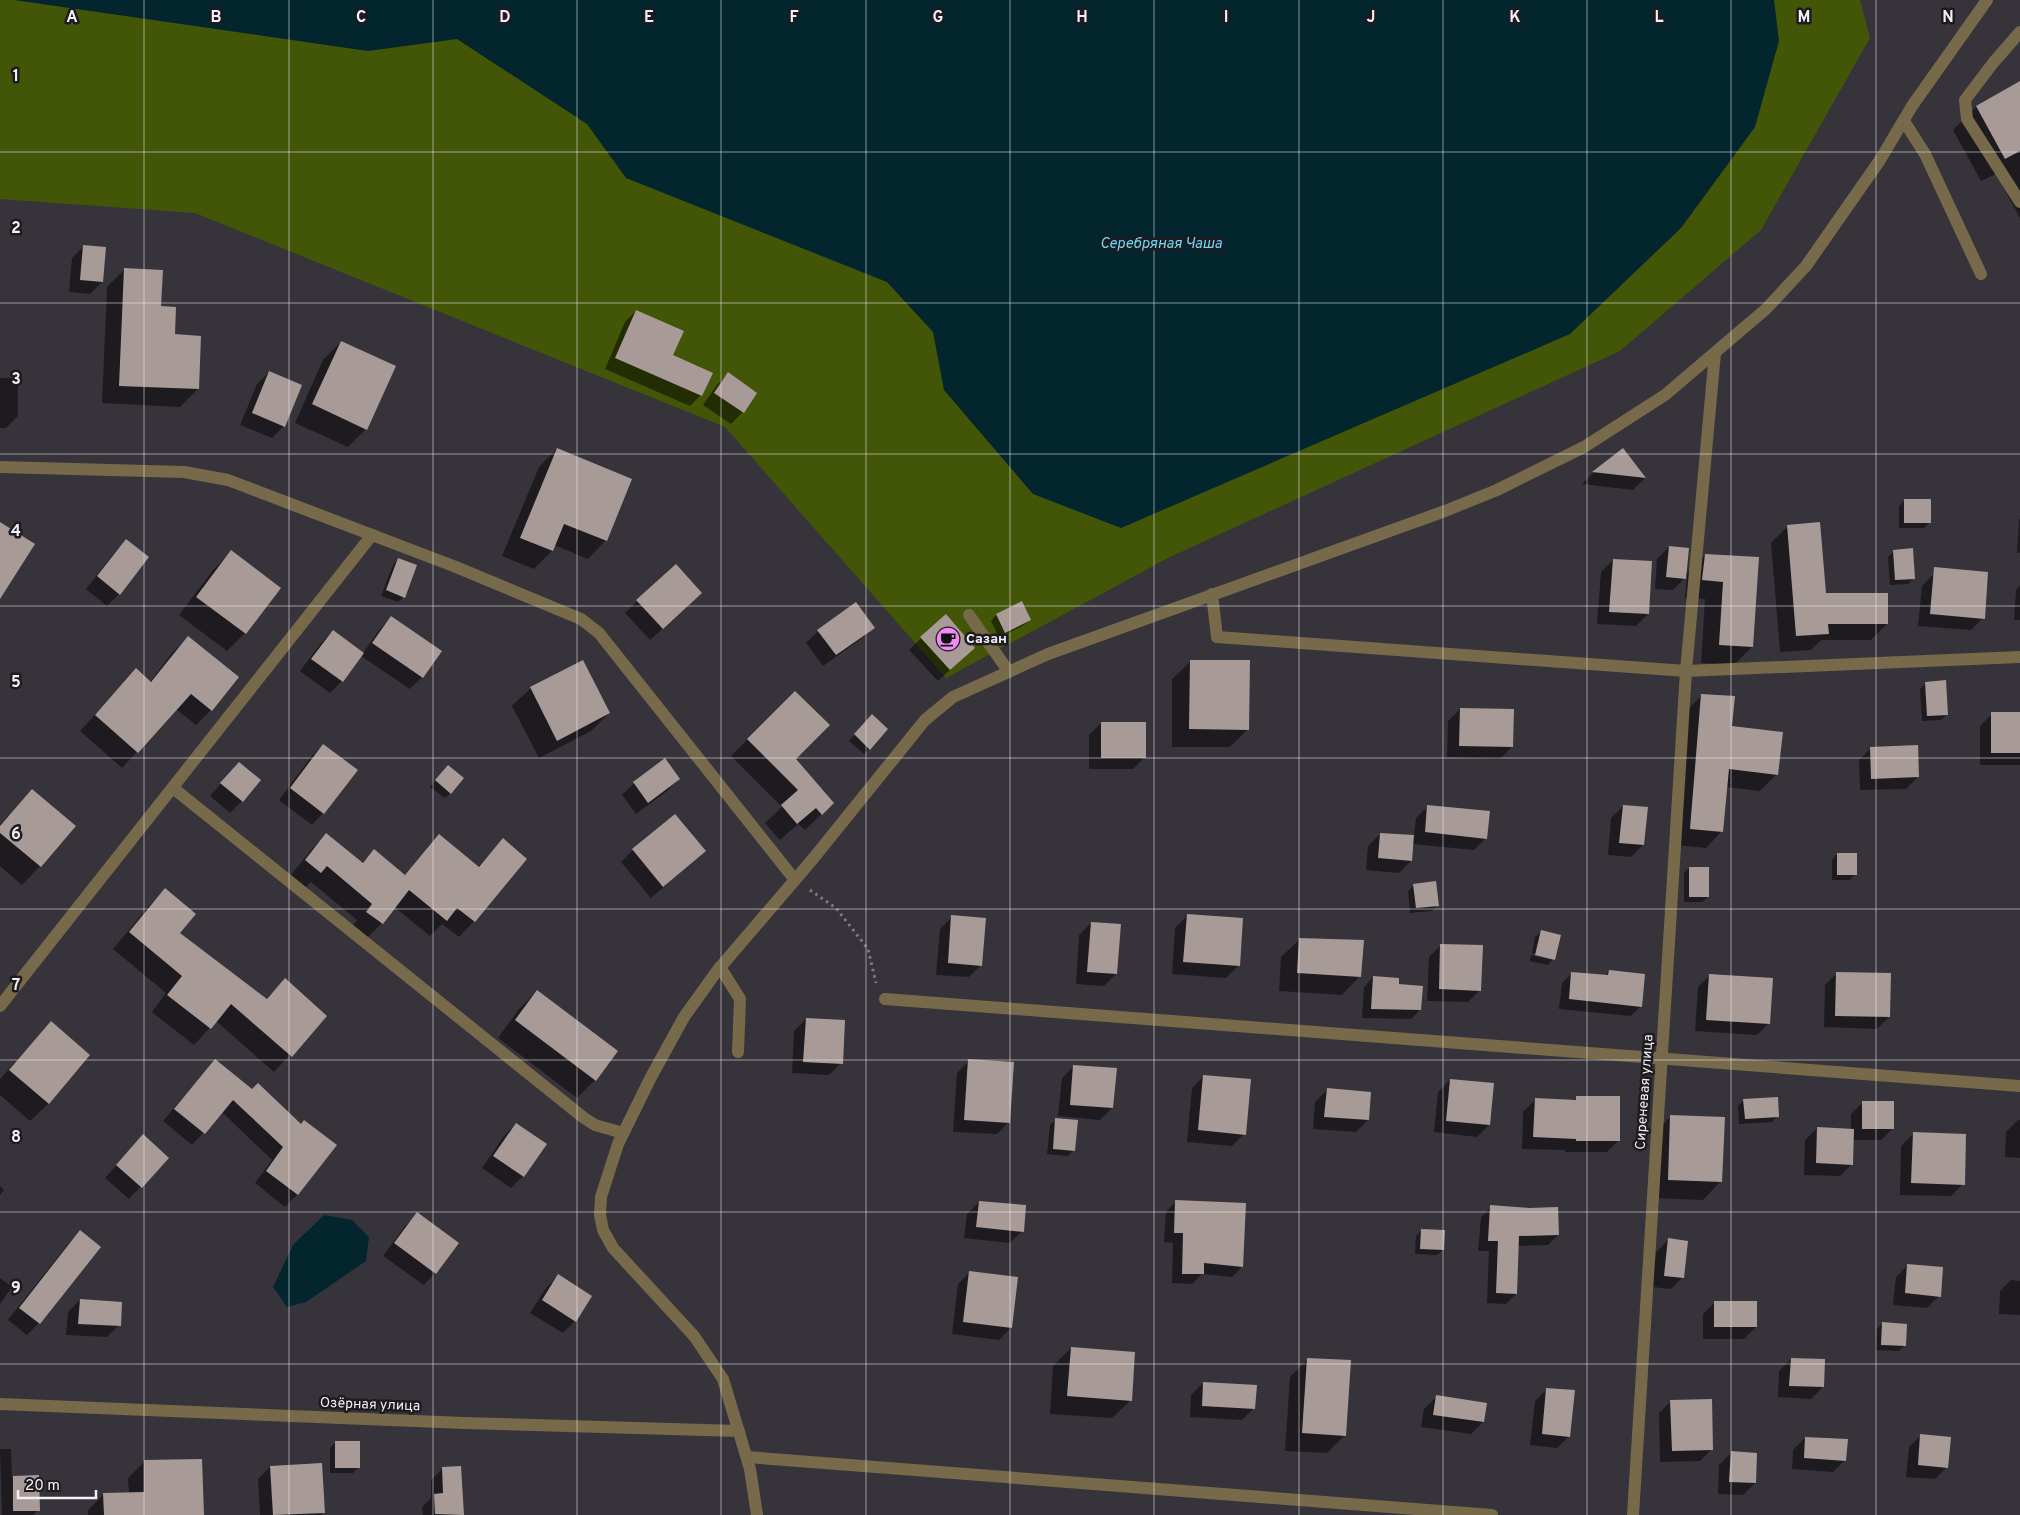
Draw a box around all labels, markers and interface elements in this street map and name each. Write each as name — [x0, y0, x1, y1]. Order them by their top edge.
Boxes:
text: A — [66, 8, 78, 28]
text: B — [210, 8, 222, 28]
text: C — [356, 8, 366, 28]
text: D — [499, 8, 511, 28]
text: E — [644, 8, 654, 28]
text: F — [789, 8, 799, 28]
text: G — [933, 8, 943, 28]
text: H — [1076, 8, 1088, 28]
text: I — [1224, 8, 1228, 28]
text: J — [1367, 8, 1375, 28]
text: K — [1509, 8, 1521, 28]
text: L — [1654, 8, 1664, 28]
text: M — [1798, 8, 1810, 28]
text: N — [1942, 8, 1954, 28]
text: 1 — [13, 67, 19, 87]
text: 2 — [11, 219, 21, 239]
water label: Серебряная Чаша — [1100, 235, 1222, 254]
text: 3 — [11, 370, 21, 390]
text: 4 — [11, 522, 21, 542]
cafe icon: Сазан — [935, 626, 961, 652]
place label: Сазан — [966, 631, 1007, 648]
text: 5 — [11, 673, 21, 693]
text: 6 — [11, 825, 21, 845]
text: 7 — [12, 976, 20, 996]
street label: Сиреневая улица — [1632, 1034, 1658, 1150]
text: 8 — [11, 1128, 21, 1148]
text: 9 — [11, 1279, 21, 1299]
street label: Озёрная улица — [319, 1395, 421, 1415]
scale bar — [18, 1468, 95, 1500]
text: 20 m — [25, 1477, 60, 1496]

